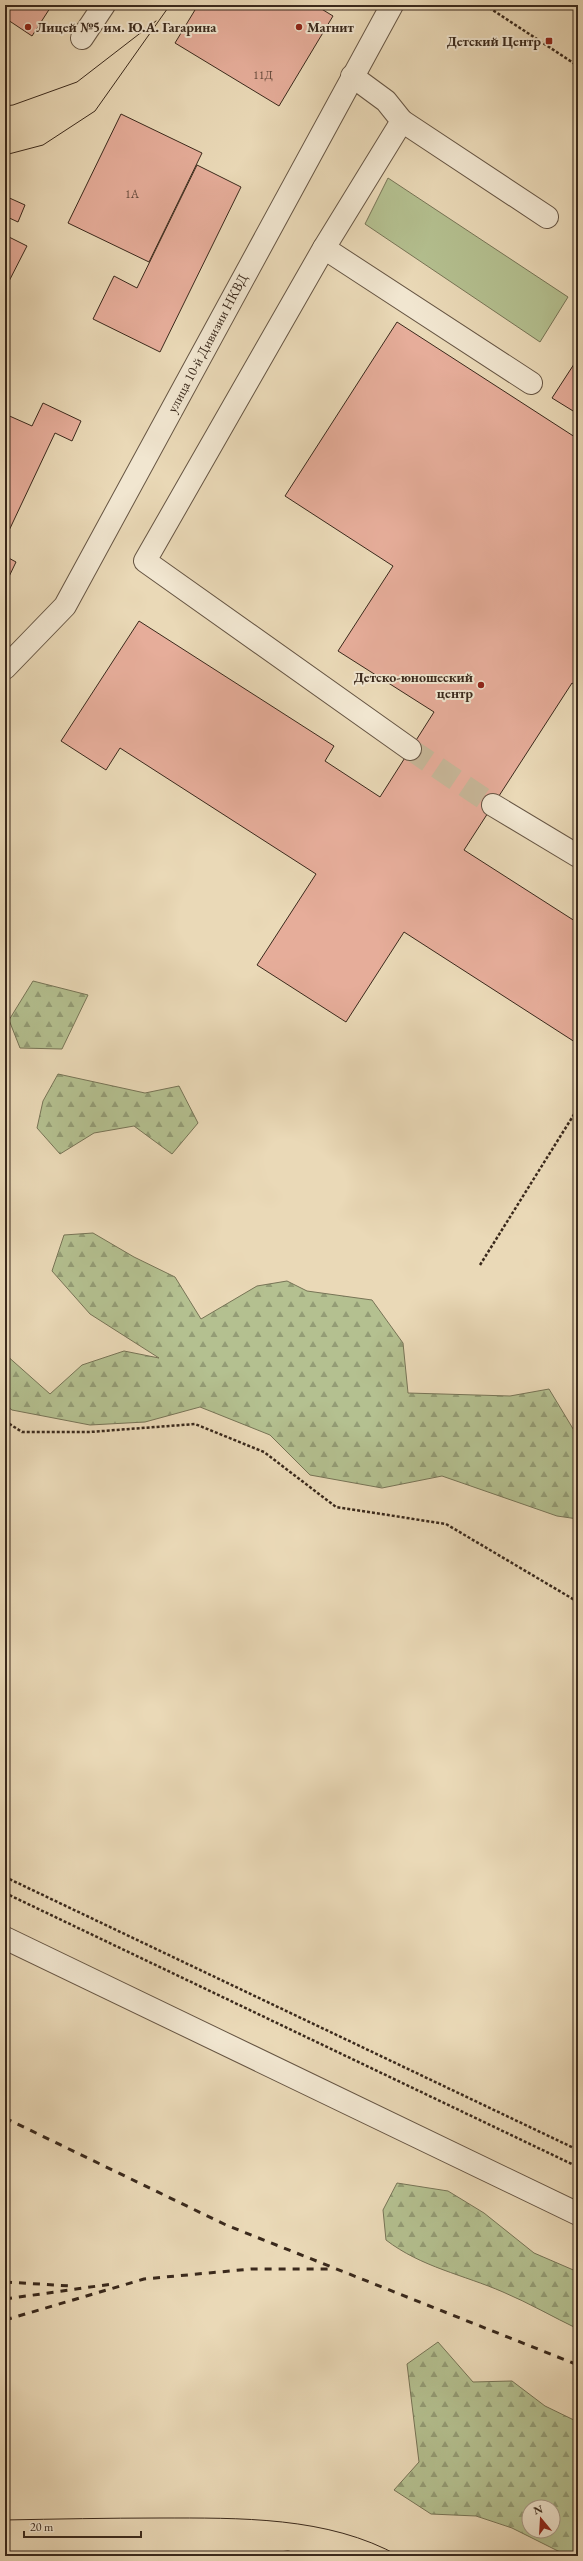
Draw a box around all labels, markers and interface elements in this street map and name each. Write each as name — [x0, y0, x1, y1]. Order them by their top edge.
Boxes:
place label: Лицей №5 им. Ю.А. Гагарина — [36, 18, 217, 36]
place label: Магнит — [307, 18, 355, 36]
marker: Лицей №5 им. Ю.А. Гагарина — [23, 22, 33, 32]
marker: Магнит — [294, 22, 304, 32]
place label: Детский Центр — [447, 32, 541, 50]
marker: Детский Центр — [544, 36, 554, 46]
house number: 11Д — [253, 67, 273, 83]
house number: 1А — [125, 186, 140, 202]
street label: улица 10-й Дивизии НКВД — [163, 270, 251, 416]
place label: Детско-юношеский центр — [354, 668, 473, 702]
marker: Детско-юношеский центр — [476, 680, 486, 690]
north arrow — [521, 2499, 561, 2539]
text: N — [532, 2501, 544, 2518]
scale bar — [24, 2513, 141, 2539]
text: 20 m — [30, 2519, 54, 2535]

